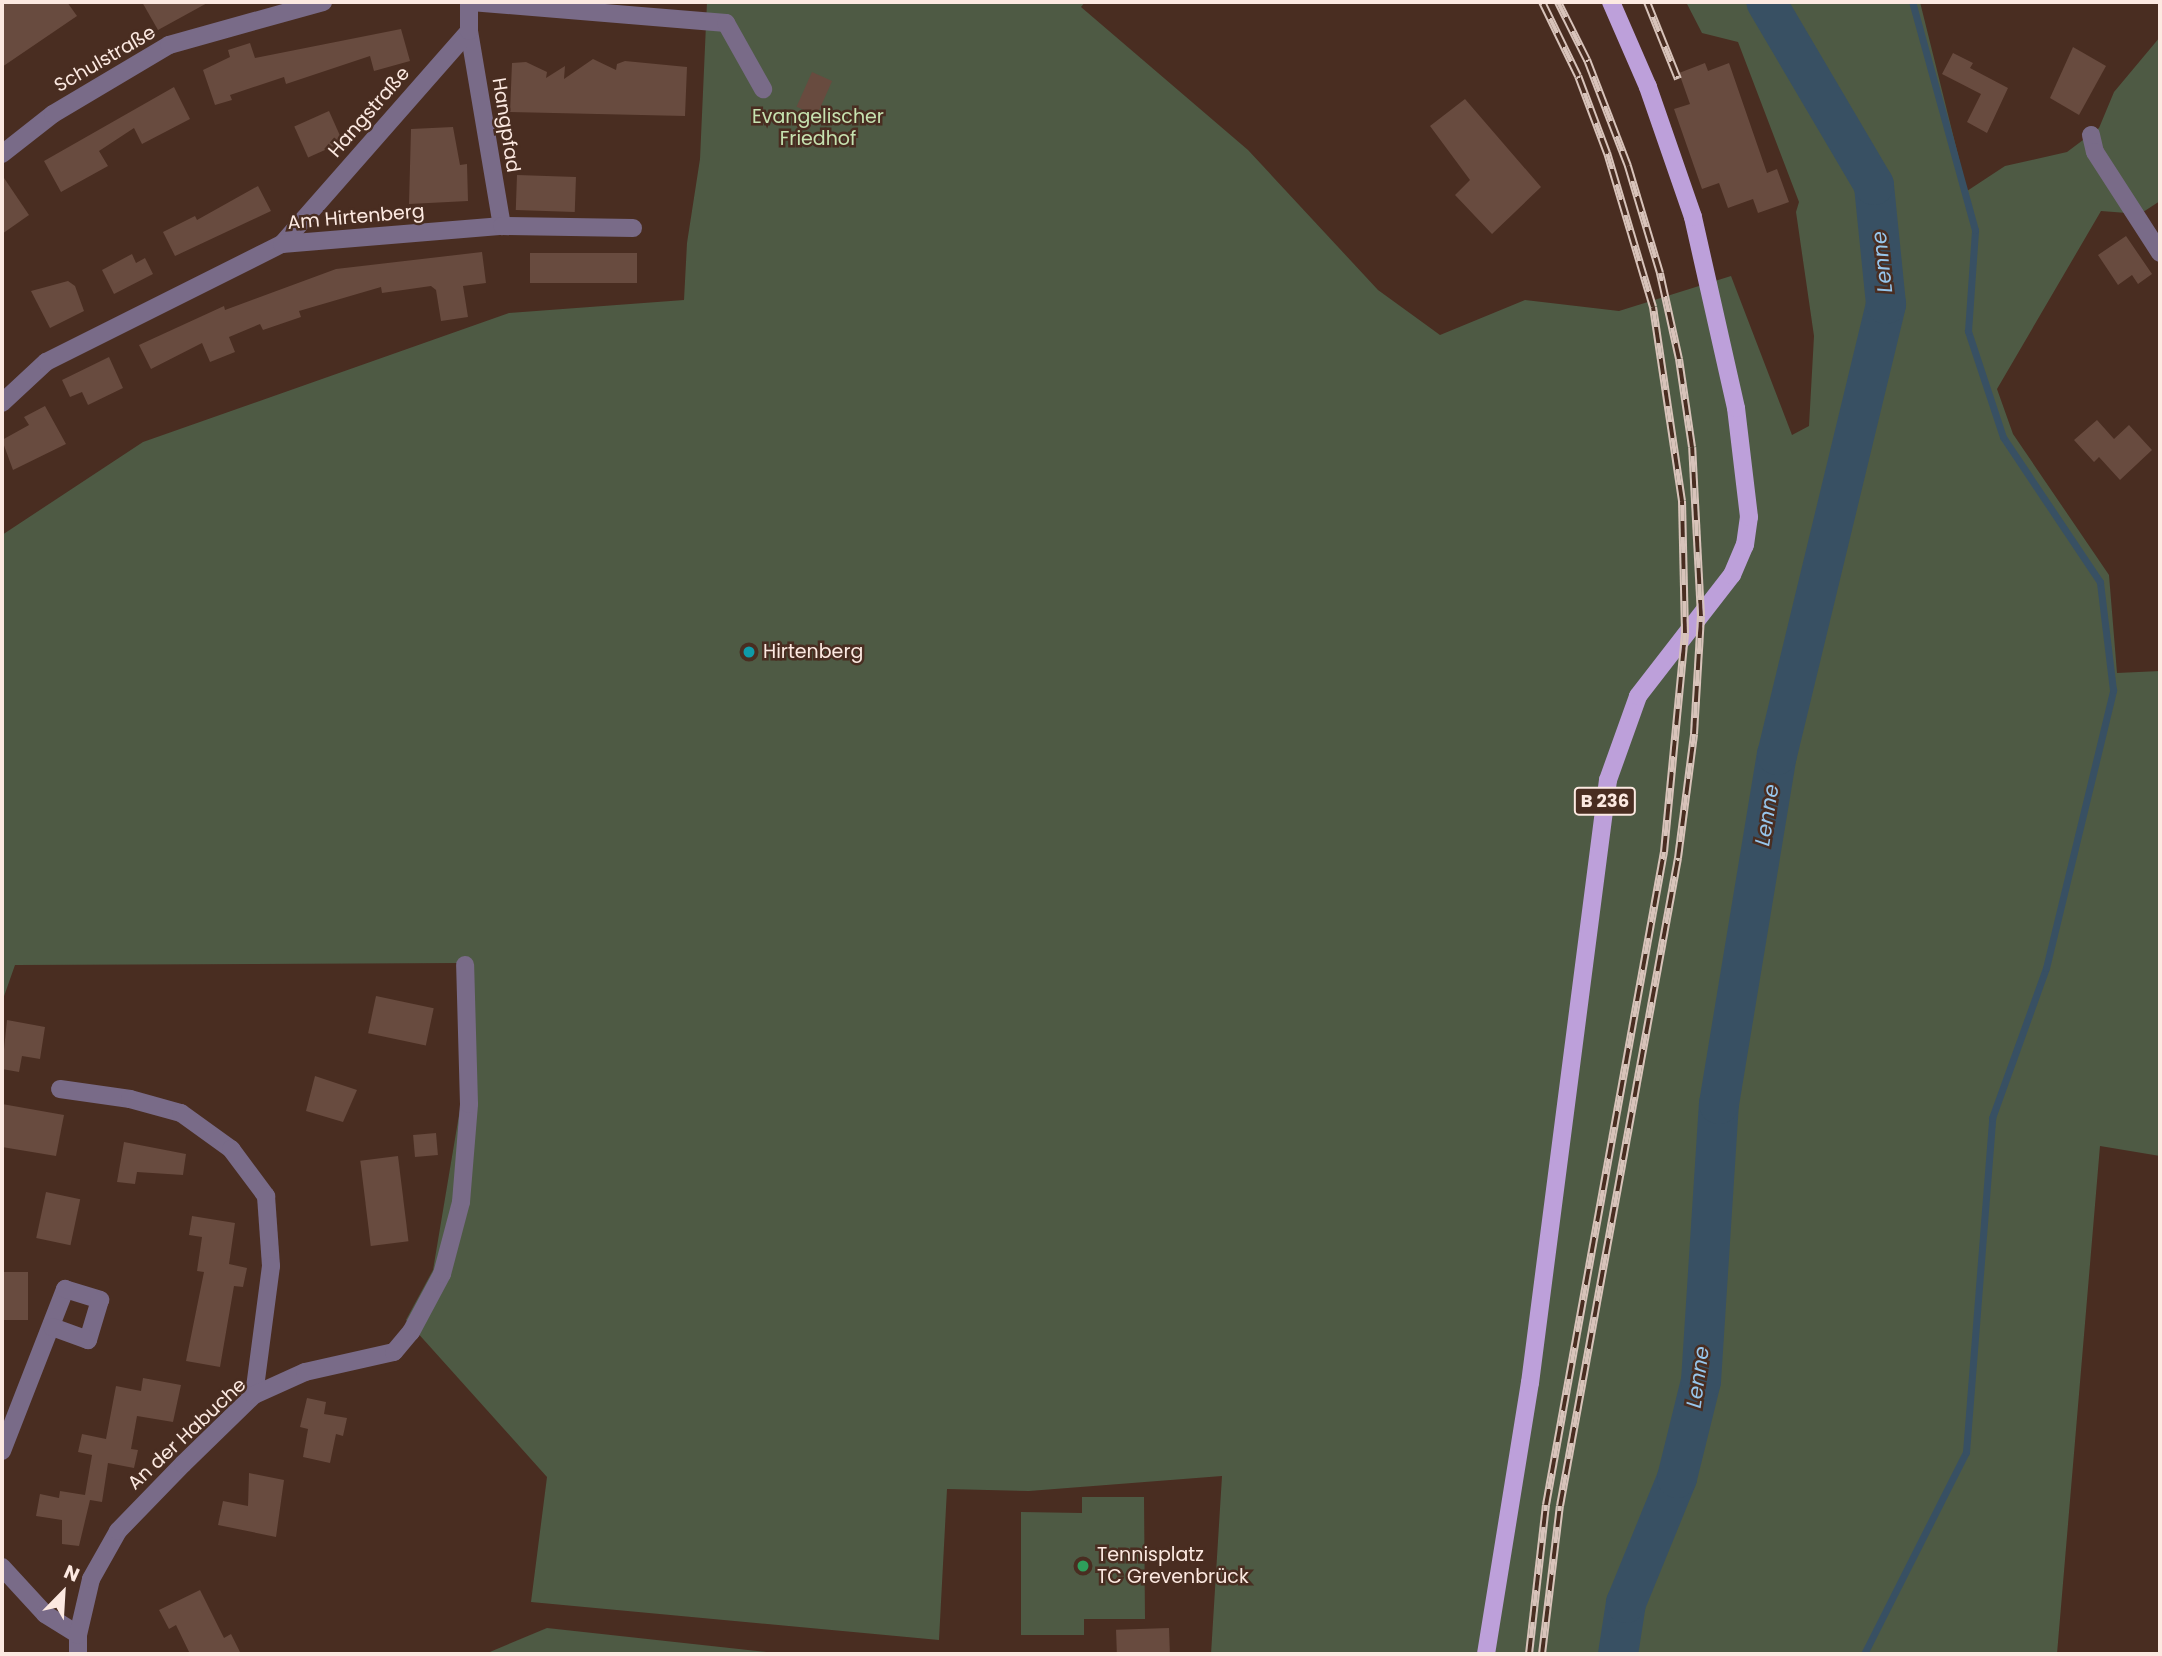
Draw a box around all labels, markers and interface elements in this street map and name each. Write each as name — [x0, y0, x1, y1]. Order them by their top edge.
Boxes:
street label: Schulstraße — [50, 21, 160, 97]
street label: Hangstraße — [323, 62, 415, 162]
street label: Hangpfad — [487, 76, 525, 174]
park label: Evangelischer Friedhof — [752, 106, 884, 150]
street label: Am Hirtenberg — [286, 200, 426, 234]
water label: Lenne — [1866, 230, 1898, 294]
place label: Hirtenberg — [763, 641, 863, 663]
marker: Hirtenberg — [741, 644, 757, 660]
water label: Lenne — [1750, 782, 1784, 848]
road number: B 236 — [1574, 786, 1636, 816]
water label: Lenne — [1681, 1345, 1715, 1409]
street label: An der Habuche — [123, 1373, 251, 1495]
place label: Tennisplatz TC Grevenbrück — [1097, 1544, 1249, 1588]
north arrow — [28, 1558, 98, 1628]
text: N — [60, 1558, 84, 1589]
marker: Tennisplatz TC Grevenbrück — [1075, 1558, 1091, 1574]

